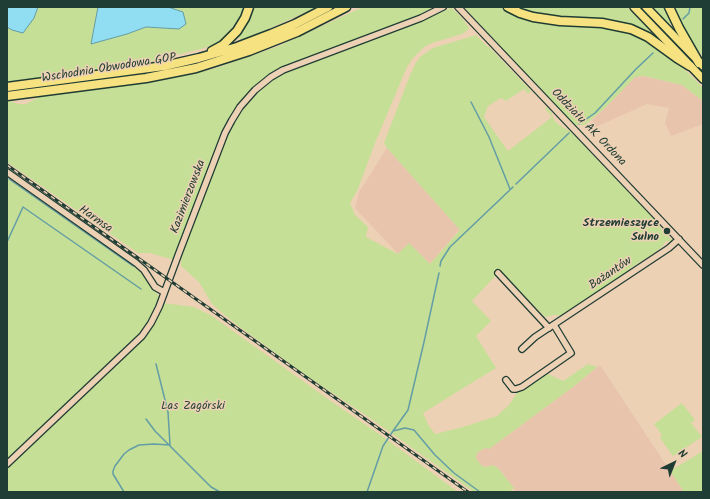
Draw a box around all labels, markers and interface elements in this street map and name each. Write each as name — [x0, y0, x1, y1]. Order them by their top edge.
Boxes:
street label: Wschodnia Obwodowa GOP — [41, 51, 177, 87]
street label: Oddziału AK Ordona — [547, 86, 629, 170]
street label: Kazimierzowska — [168, 158, 210, 236]
street label: Harmsa — [75, 203, 115, 237]
place label: Strzemieszyce Sulno — [583, 217, 659, 245]
marker: Strzemieszyce Sulno — [662, 226, 672, 236]
street label: Bażantów — [587, 254, 635, 294]
park label: Las Zagórski — [161, 400, 225, 414]
north arrow — [654, 443, 694, 483]
text: N — [673, 445, 691, 463]

